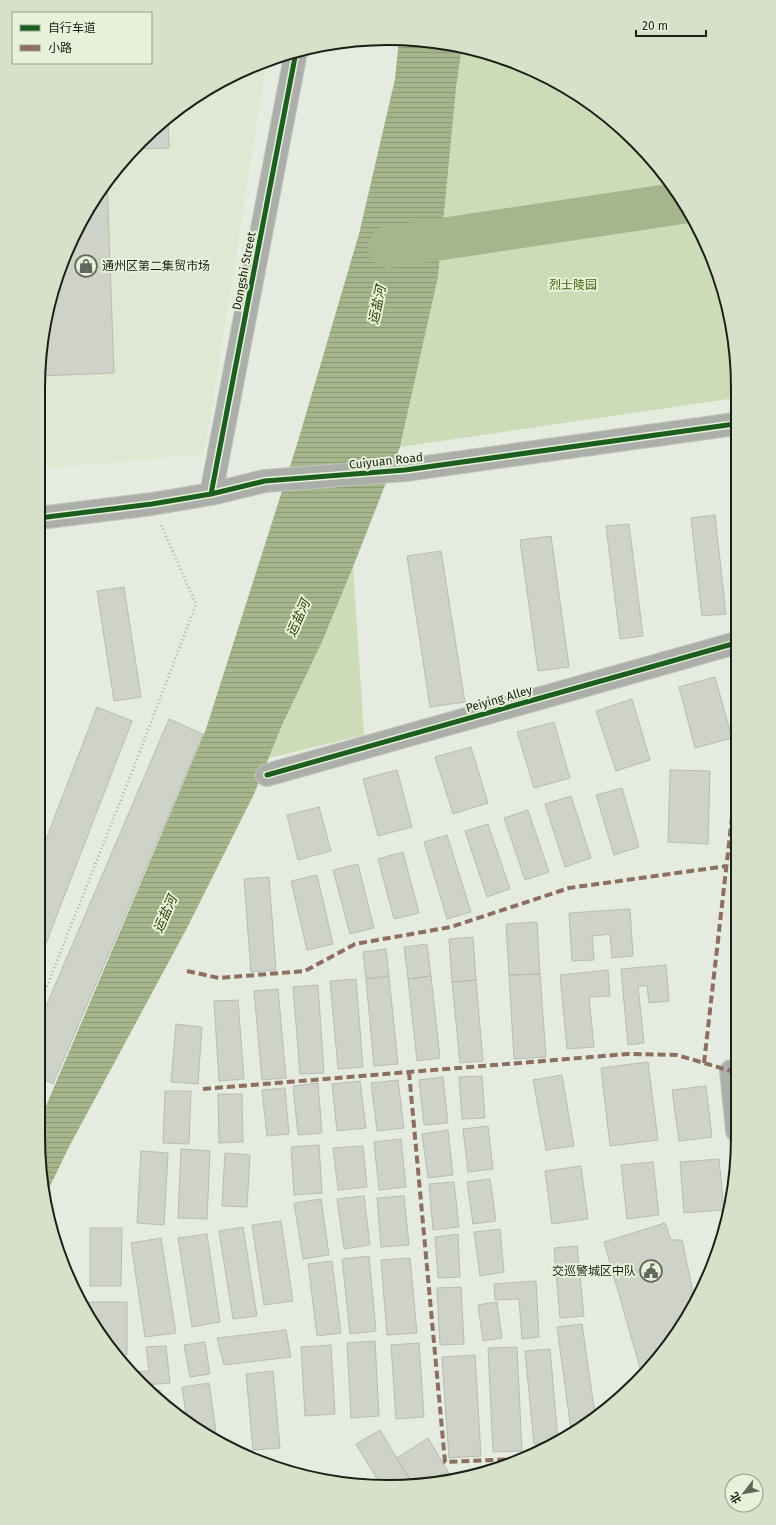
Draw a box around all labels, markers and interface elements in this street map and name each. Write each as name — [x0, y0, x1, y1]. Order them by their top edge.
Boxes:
legend — [12, 12, 152, 64]
scale bar — [636, 12, 706, 38]
text: 20 m — [642, 19, 668, 33]
text: 自行车道 — [48, 21, 96, 35]
text: 小路 — [48, 41, 72, 55]
street label: Dongshi Street — [230, 230, 259, 311]
shop icon: 通州区第二集贸市场 — [73, 253, 99, 279]
place label: 通州区第二集贸市场 — [102, 259, 210, 273]
park label: 烈士陵园 — [549, 278, 597, 292]
water label: 运盐河 — [366, 281, 389, 326]
street label: Cuiyuan Road — [348, 450, 424, 472]
water label: 运盐河 — [283, 594, 314, 639]
street label: Peiying Alley — [464, 683, 534, 715]
water label: 运盐河 — [150, 890, 181, 935]
public building icon: 交巡警城区中队 — [638, 1258, 664, 1284]
place label: 交巡警城区中队 — [552, 1264, 636, 1278]
north arrow — [724, 1473, 764, 1513]
text: 北 — [727, 1490, 744, 1506]

